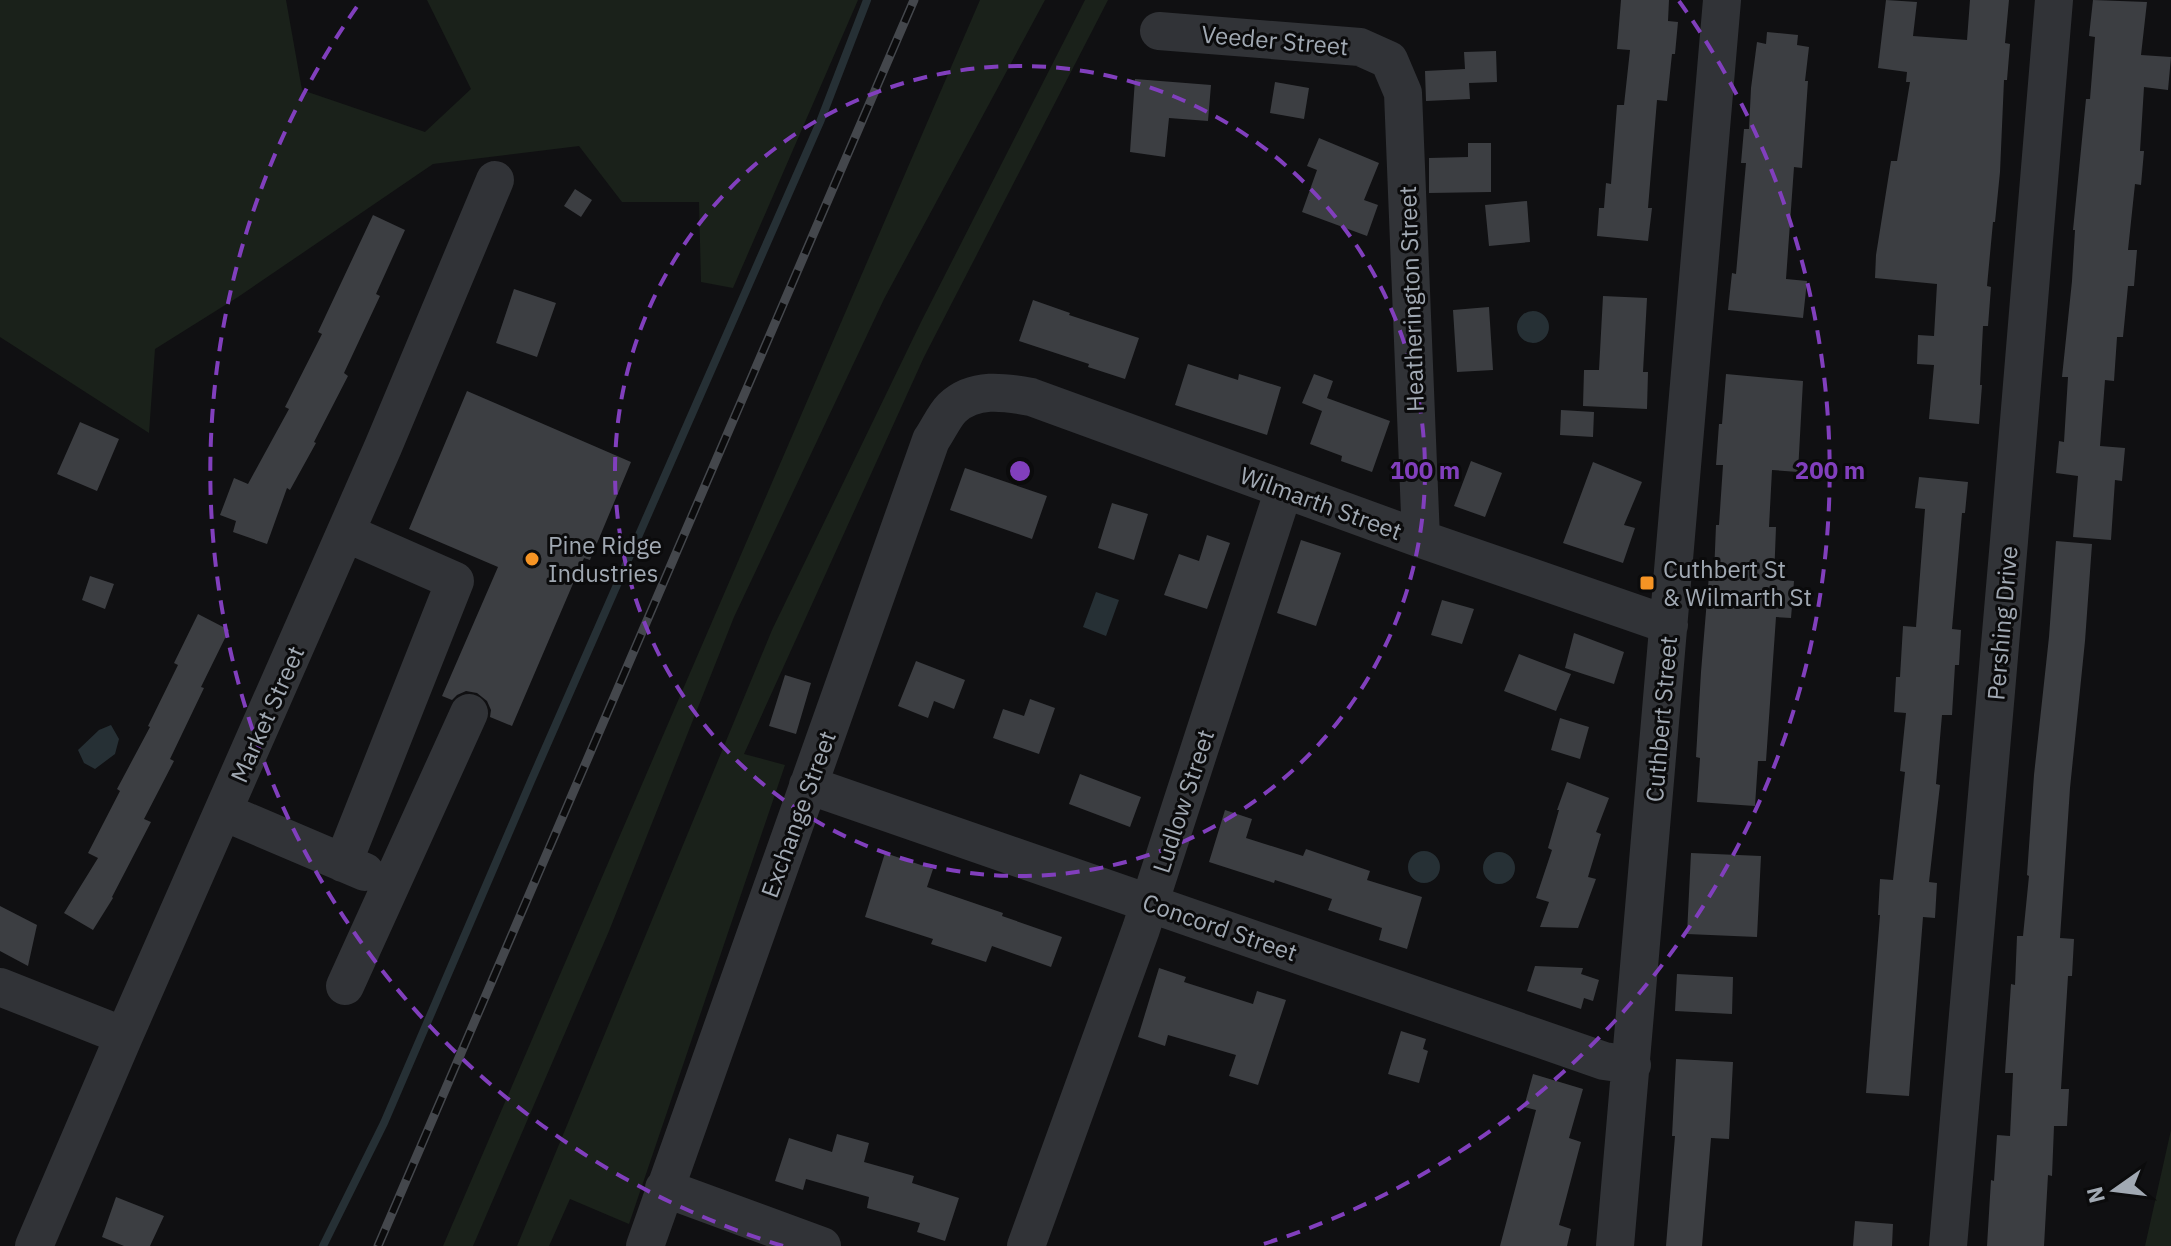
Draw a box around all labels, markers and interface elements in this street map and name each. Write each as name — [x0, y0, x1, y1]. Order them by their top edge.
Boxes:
street label: Veeder Street — [1200, 18, 1350, 62]
street label: Heatherington Street — [1391, 185, 1431, 413]
text: 100 m — [1390, 454, 1460, 486]
text: 200 m — [1795, 454, 1865, 486]
centre of rings — [1006, 457, 1034, 485]
street label: Wilmarth Street — [1236, 459, 1406, 547]
place label: Pine Ridge Industries — [548, 529, 662, 589]
street label: Pershing Drive — [1979, 544, 2025, 702]
marker: Pine Ridge Industries — [523, 550, 541, 568]
place label: Cuthbert St & Wilmarth St — [1663, 553, 1812, 613]
marker: Cuthbert St & Wilmarth St — [1638, 574, 1656, 592]
street label: Cuthbert Street — [1638, 635, 1684, 803]
street label: Market Street — [223, 641, 311, 787]
street label: Ludlow Street — [1145, 725, 1221, 877]
street label: Exchange Street — [753, 726, 843, 902]
street label: Concord Street — [1138, 886, 1302, 968]
north arrow — [2075, 1150, 2155, 1230]
text: N — [2079, 1184, 2111, 1206]

